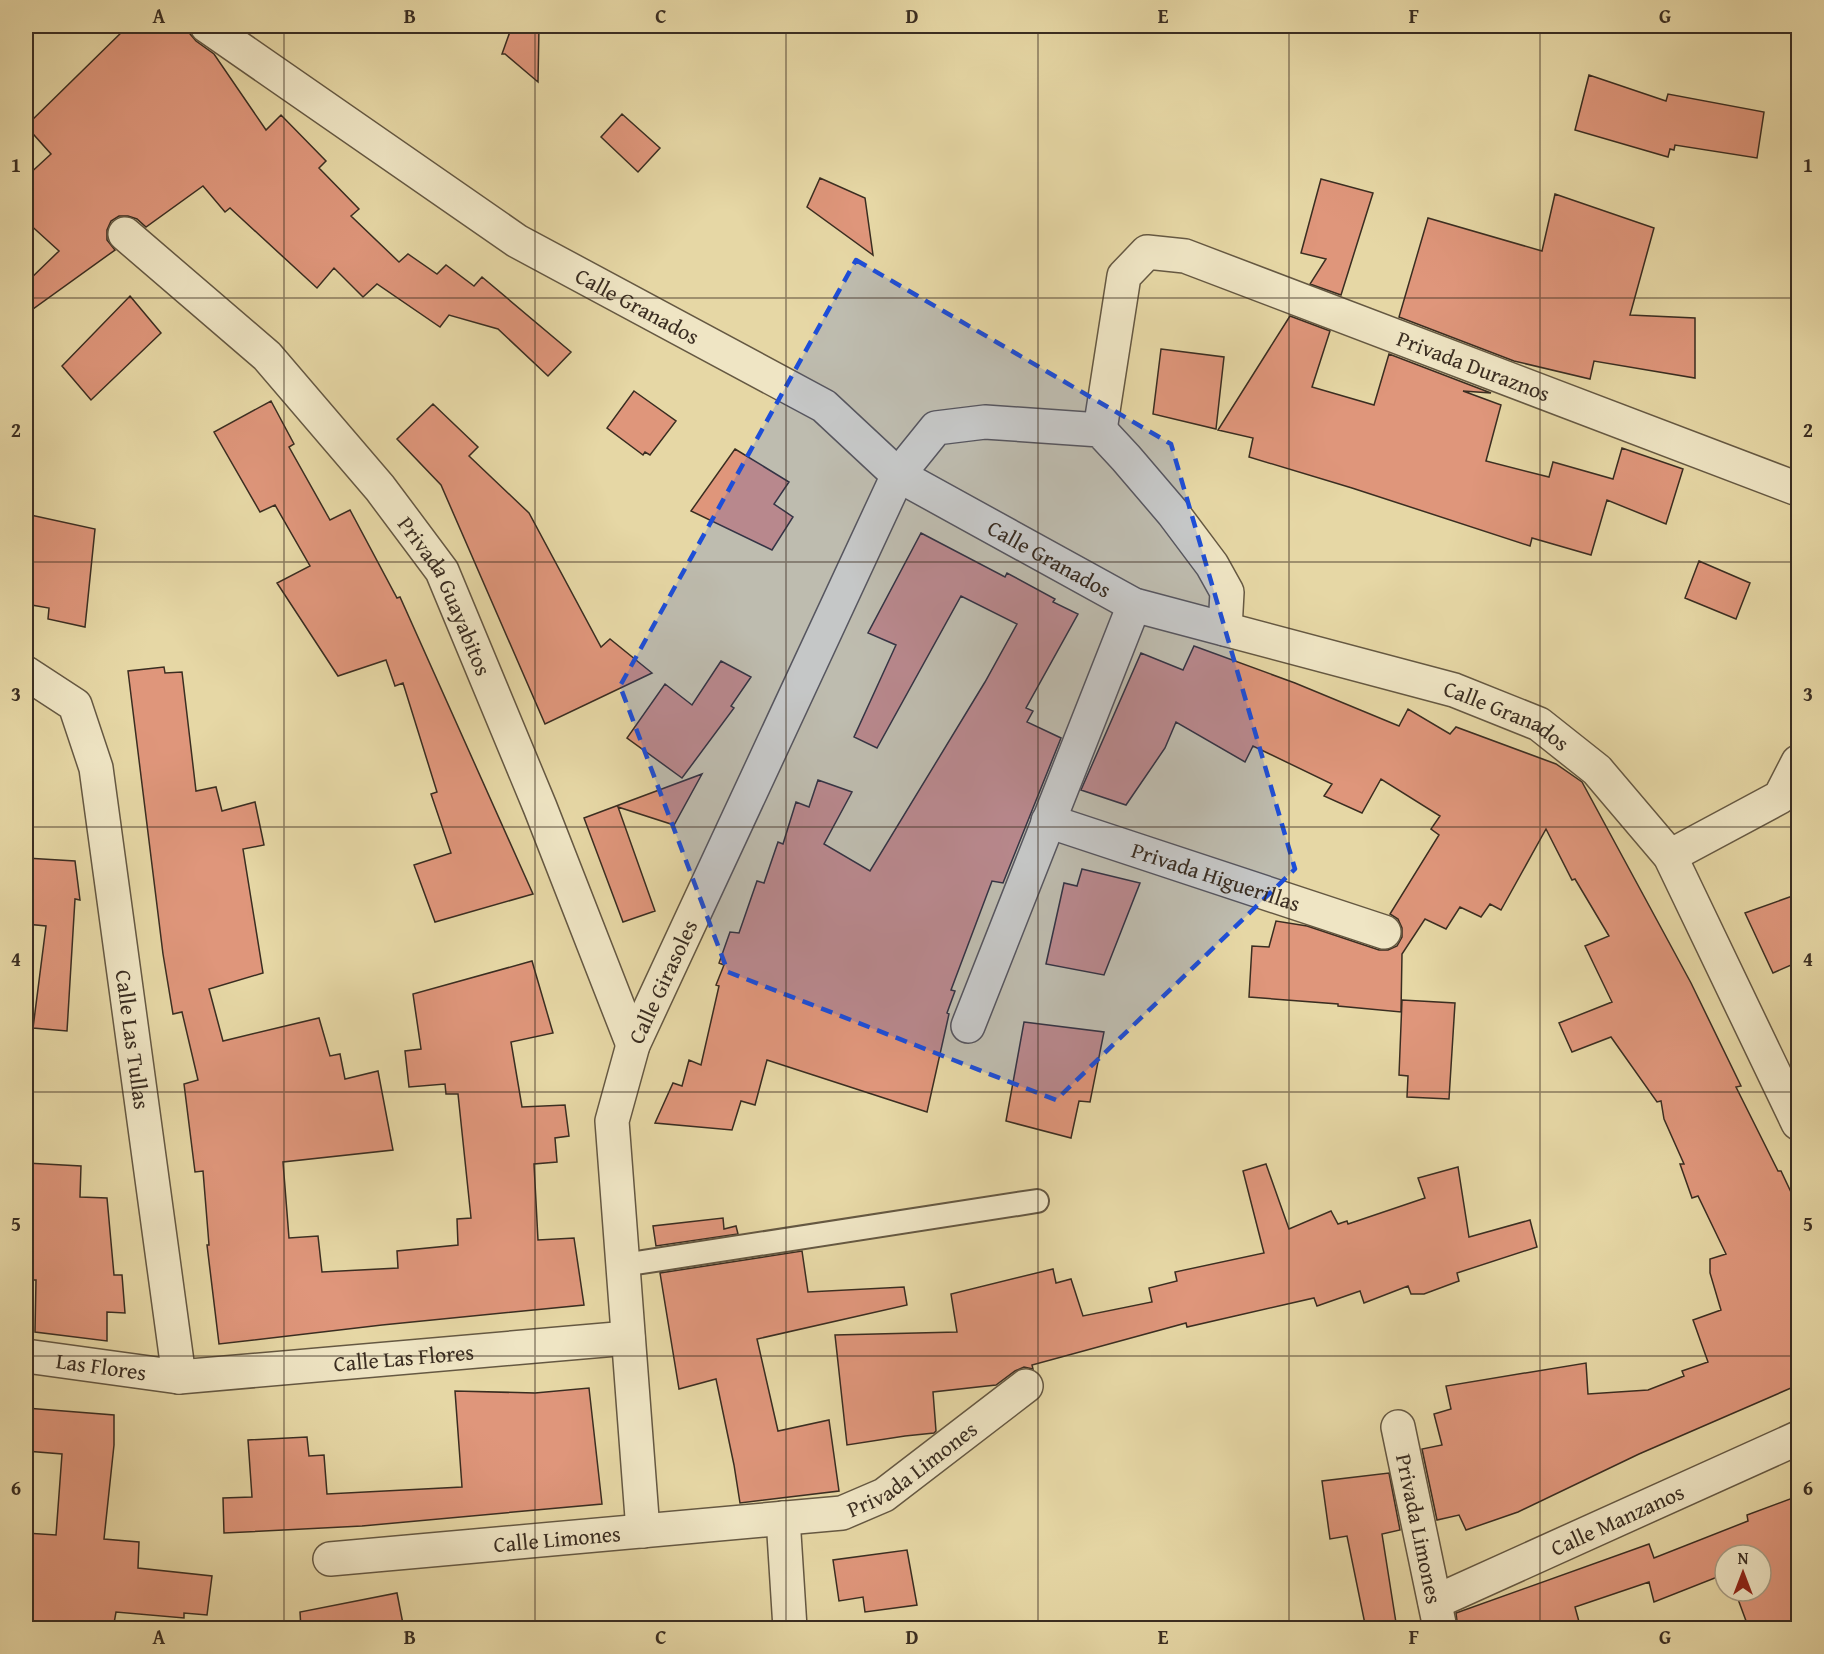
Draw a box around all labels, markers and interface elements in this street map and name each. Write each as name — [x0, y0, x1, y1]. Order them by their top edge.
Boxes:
text: A — [153, 1, 166, 30]
text: B — [404, 1, 416, 30]
text: C — [655, 1, 667, 30]
text: D — [905, 1, 919, 30]
text: E — [1158, 1, 1169, 30]
text: F — [1409, 1, 1419, 30]
text: G — [1659, 1, 1671, 30]
text: 1 — [11, 150, 21, 179]
text: 1 — [1803, 150, 1813, 179]
street label: Calle Granados — [570, 259, 705, 352]
street label: Privada Duraznos — [1392, 322, 1555, 409]
text: 2 — [11, 415, 21, 444]
text: 2 — [1803, 415, 1813, 444]
street label: Privada Guayabitos — [390, 509, 500, 680]
street label: Calle Granados — [982, 512, 1117, 605]
street label: Calle Granados — [1440, 672, 1577, 758]
text: 3 — [11, 679, 21, 708]
text: 3 — [1803, 679, 1813, 708]
street label: Privada Higuerillas — [1128, 834, 1305, 919]
street label: Calle Girasoles — [620, 914, 705, 1049]
text: 4 — [11, 944, 21, 973]
text: 4 — [1803, 944, 1813, 973]
street label: Calle Las Tullas — [108, 968, 158, 1111]
text: 5 — [11, 1209, 21, 1238]
text: 5 — [1803, 1209, 1813, 1238]
street label: Calle Las Flores — [332, 1335, 475, 1380]
street label: Las Flores — [54, 1344, 148, 1388]
street label: Privada Limones — [842, 1413, 984, 1525]
street label: Privada Limones — [1388, 1451, 1451, 1607]
text: 6 — [11, 1473, 21, 1502]
text: 6 — [1803, 1473, 1813, 1502]
street label: Calle Manzanos — [1545, 1476, 1689, 1564]
street label: Calle Limones — [492, 1517, 622, 1560]
north arrow — [1713, 1543, 1773, 1603]
text: N — [1738, 1546, 1749, 1570]
text: A — [153, 1622, 166, 1651]
text: B — [404, 1622, 416, 1651]
text: C — [655, 1622, 667, 1651]
text: D — [905, 1622, 919, 1651]
text: E — [1158, 1622, 1169, 1651]
text: F — [1409, 1622, 1419, 1651]
text: G — [1659, 1622, 1671, 1651]

